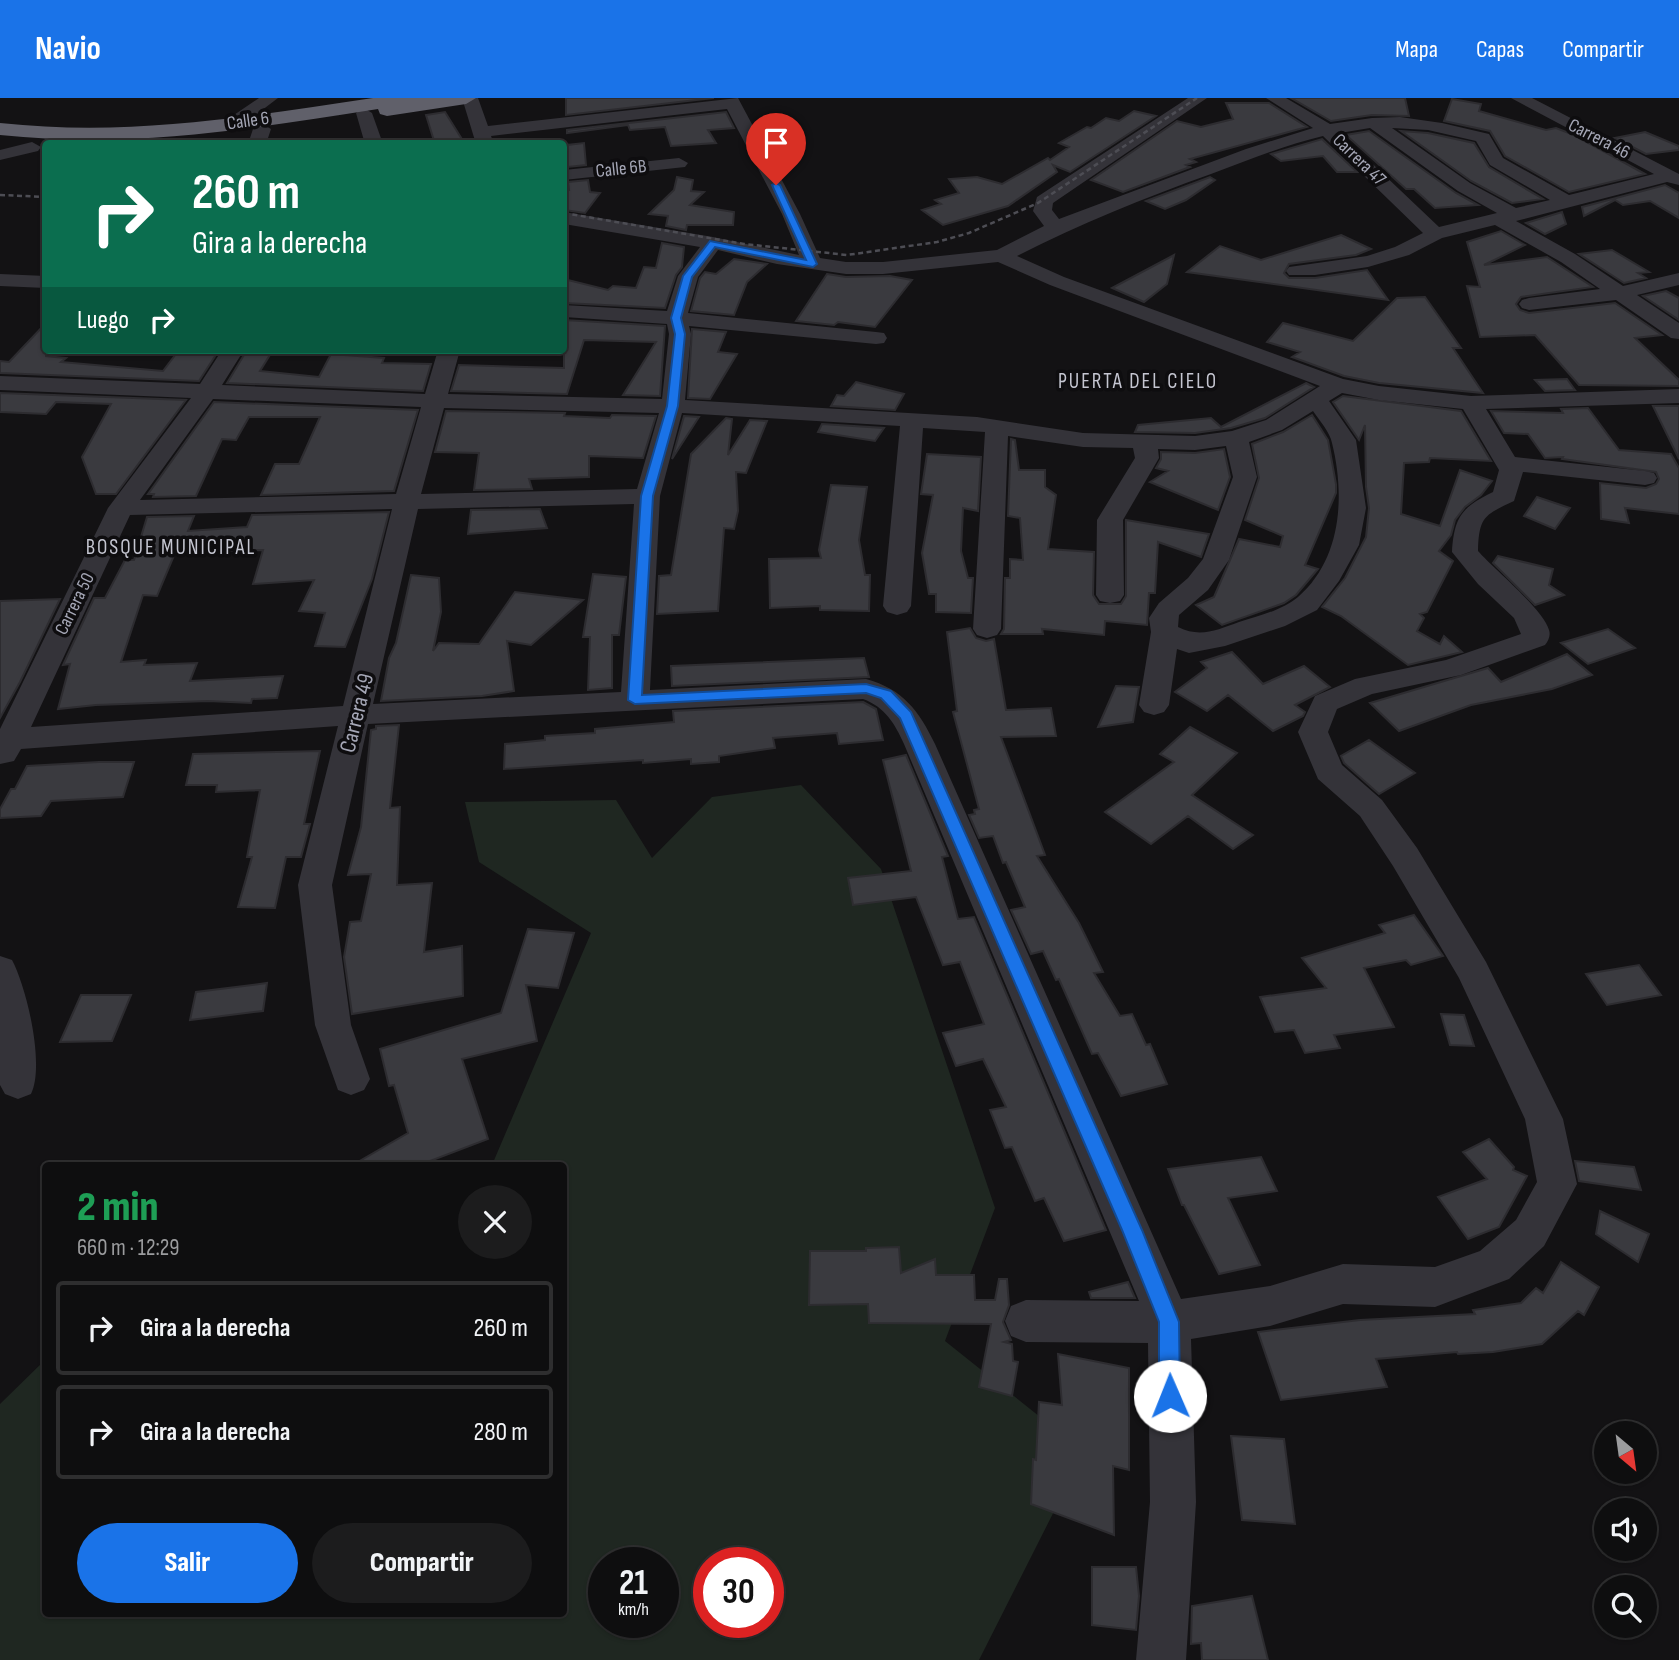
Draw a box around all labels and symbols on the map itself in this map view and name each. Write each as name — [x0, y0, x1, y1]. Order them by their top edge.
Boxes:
street label: Calle 6 — [225, 107, 271, 135]
pin — [746, 113, 806, 185]
street label: Carrera 46 — [1564, 114, 1634, 164]
street label: Carrera 47 — [1328, 129, 1391, 191]
street label: Calle 6B — [595, 155, 647, 183]
district label: PUERTA DEL CIELO — [1058, 369, 1218, 394]
district label: BOSQUE MUNICIPAL — [86, 535, 256, 560]
street label: Carrera 50 — [50, 569, 100, 639]
street label: Carrera 49 — [334, 671, 380, 755]
position arrow — [1133, 1359, 1207, 1433]
north arrow — [1594, 1421, 1657, 1484]
speed limit sign: 30 — [693, 1547, 784, 1638]

